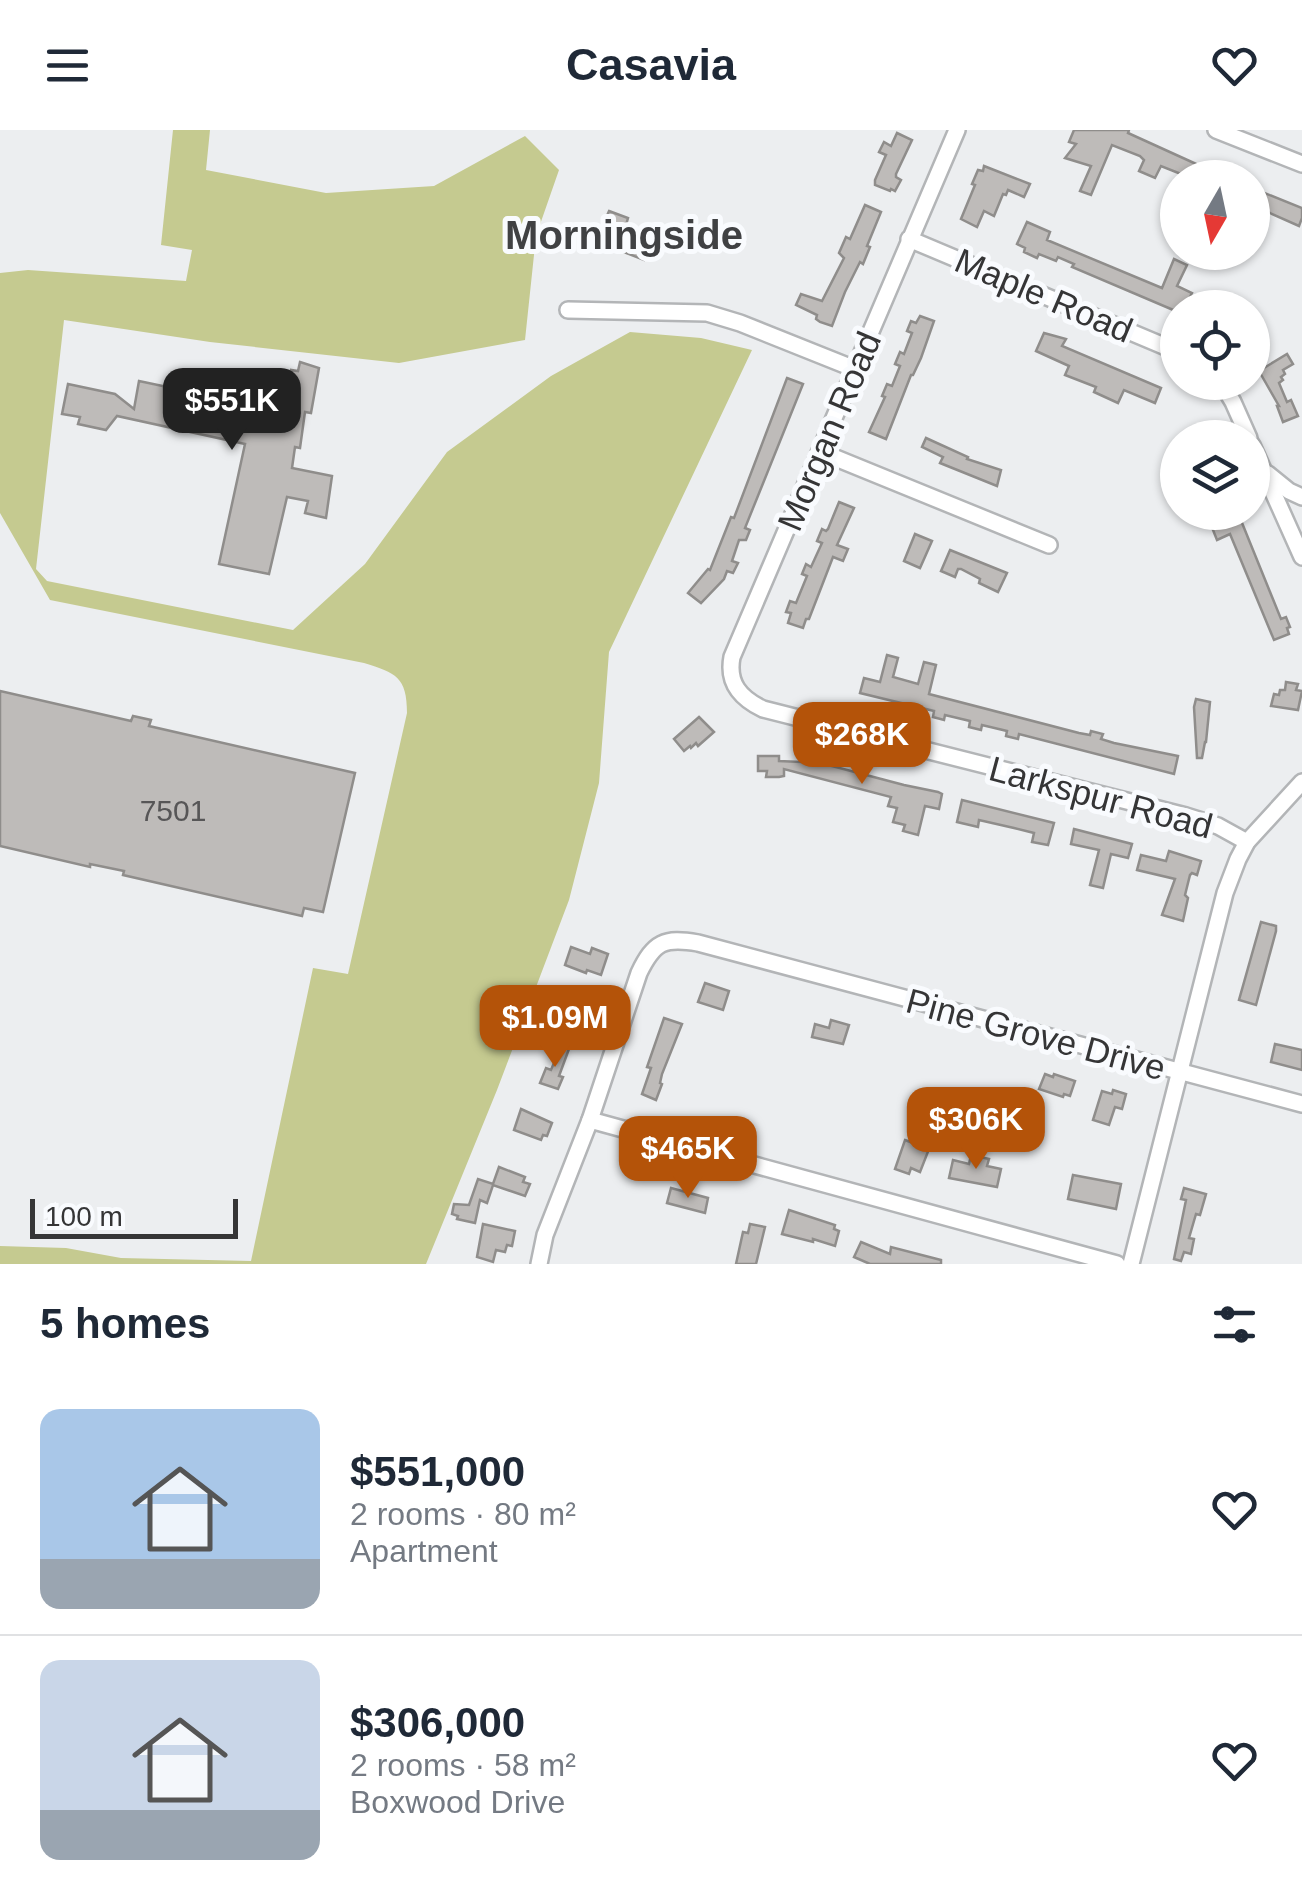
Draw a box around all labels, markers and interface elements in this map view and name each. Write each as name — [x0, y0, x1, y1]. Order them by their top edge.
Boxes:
icon: menu — [40, 38, 95, 93]
icon: heart — [1207, 38, 1262, 93]
text: Casavia — [566, 39, 736, 90]
north arrow — [1160, 160, 1270, 270]
map controls — [1160, 160, 1270, 530]
district label: Morningside — [505, 213, 743, 257]
street label: Maple Road — [950, 240, 1138, 350]
button: locate — [1160, 290, 1270, 400]
street label: Morgan Road — [770, 326, 888, 536]
pin: $551K — [162, 368, 302, 453]
text: $551K — [185, 382, 279, 418]
button: layers — [1160, 420, 1270, 530]
pin: $268K — [792, 702, 932, 787]
text: $268K — [815, 716, 909, 752]
street label: Larkspur Road — [985, 748, 1217, 846]
house number: 7501 — [140, 794, 206, 827]
street label: Pine Grove Drive — [902, 981, 1170, 1087]
pin: $1.09M — [474, 985, 636, 1070]
text: $1.09M — [502, 999, 608, 1035]
pin: $306K — [906, 1087, 1046, 1172]
text: $306K — [929, 1101, 1023, 1137]
pin: $465K — [618, 1116, 758, 1201]
text: $465K — [641, 1130, 735, 1166]
scale bar — [30, 1194, 238, 1238]
text: 100 m — [45, 1201, 123, 1232]
icon: filters — [1207, 1297, 1262, 1352]
text: 5 homes — [40, 1300, 210, 1347]
text: $551,000 — [350, 1448, 525, 1495]
icon: home — [120, 1449, 240, 1569]
icon: heart — [1207, 1482, 1262, 1537]
text: 2 rooms · 80 m² — [350, 1496, 576, 1532]
text: Apartment — [350, 1533, 498, 1569]
text: $306,000 — [350, 1699, 525, 1746]
icon: home — [120, 1700, 240, 1820]
icon: heart — [1207, 1733, 1262, 1788]
text: 2 rooms · 58 m² — [350, 1747, 576, 1783]
text: Boxwood Drive — [350, 1784, 565, 1820]

